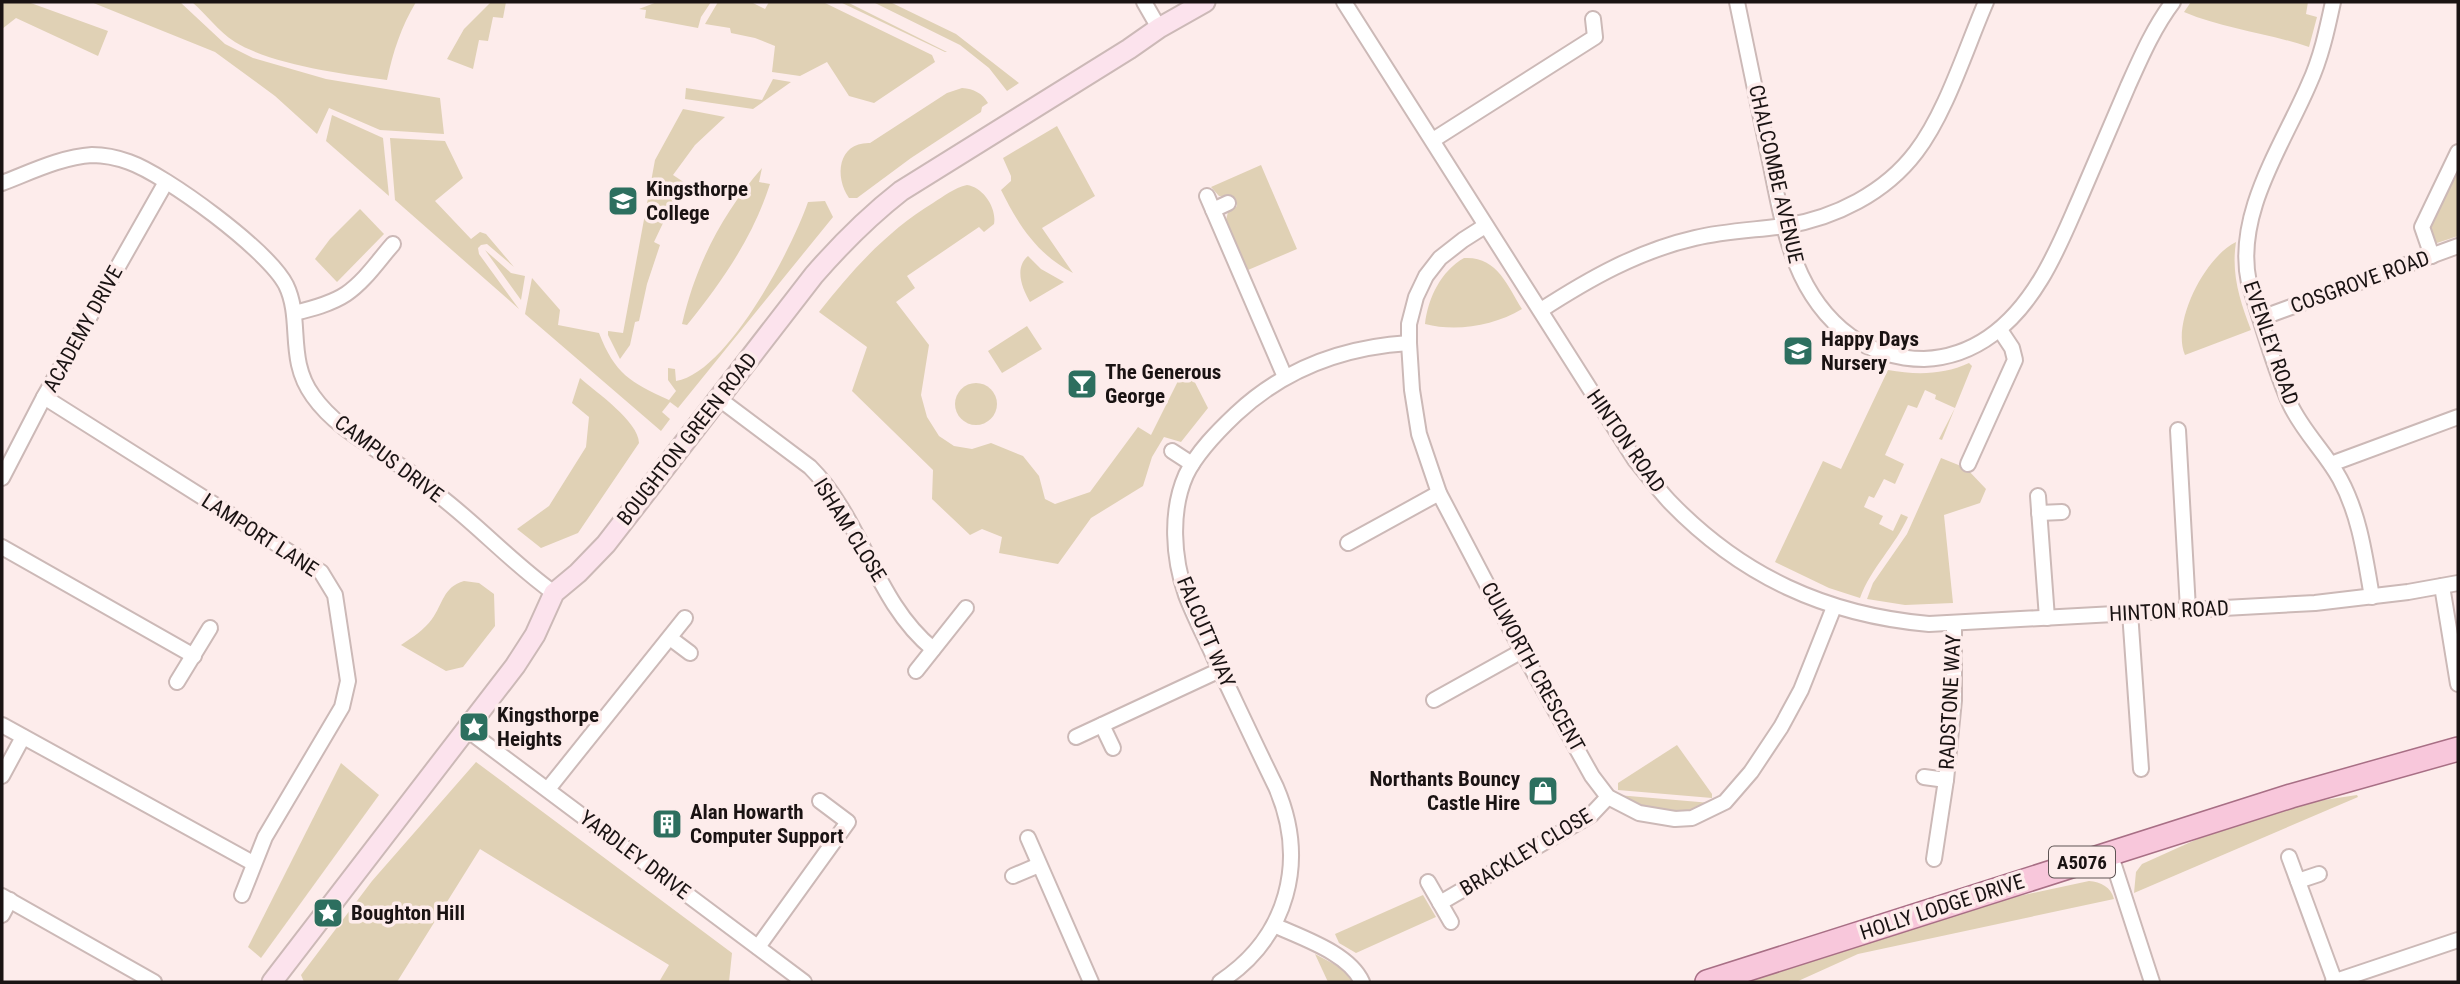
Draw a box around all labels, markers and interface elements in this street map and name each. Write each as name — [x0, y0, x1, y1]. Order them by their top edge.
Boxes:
street label: CHALCOMBE AVENUE — [1744, 82, 1808, 266]
place label: Kingsthorpe College — [646, 177, 748, 225]
school or university icon: Kingsthorpe College — [606, 184, 640, 218]
street label: COSGROVE ROAD — [2287, 246, 2433, 318]
street label: ACADEMY DRIVE — [38, 262, 128, 396]
street label: EVENLEY ROAD — [2239, 278, 2303, 408]
place label: Happy Days Nursery — [1821, 327, 1919, 375]
school or university icon: Happy Days Nursery — [1781, 334, 1815, 368]
street label: BOUGHTON GREEN ROAD — [612, 348, 762, 530]
place label: The Generous George — [1105, 360, 1221, 408]
bar icon: The Generous George — [1065, 367, 1099, 401]
street label: HINTON ROAD — [1582, 385, 1670, 497]
street label: CAMPUS DRIVE — [330, 410, 448, 508]
street label: ISHAM CLOSE — [809, 474, 891, 586]
street label: LAMPORT LANE — [197, 488, 323, 582]
street label: FALCUTT WAY — [1172, 573, 1240, 691]
street label: CULWORTH CRESCENT — [1476, 578, 1590, 756]
street label: HINTON ROAD — [2109, 596, 2229, 626]
street label: RADSTONE WAY — [1934, 634, 1966, 770]
place label: Kingsthorpe Heights — [497, 703, 599, 751]
place icon: Kingsthorpe Heights — [457, 710, 491, 744]
place label: Northants Bouncy Castle Hire — [1370, 767, 1521, 815]
shop icon: Northants Bouncy Castle Hire — [1526, 774, 1560, 808]
place label: Alan Howarth Computer Support — [690, 800, 844, 848]
street label: BRACKLEY CLOSE — [1456, 803, 1596, 901]
street label: YARDLEY DRIVE — [575, 806, 695, 904]
building icon: Alan Howarth Computer Support — [650, 807, 684, 841]
road number: A5076 — [2049, 846, 2115, 877]
street label: HOLLY LODGE DRIVE — [1857, 869, 2027, 945]
place icon: Boughton Hill — [311, 896, 345, 930]
place label: Boughton Hill — [351, 901, 465, 925]

